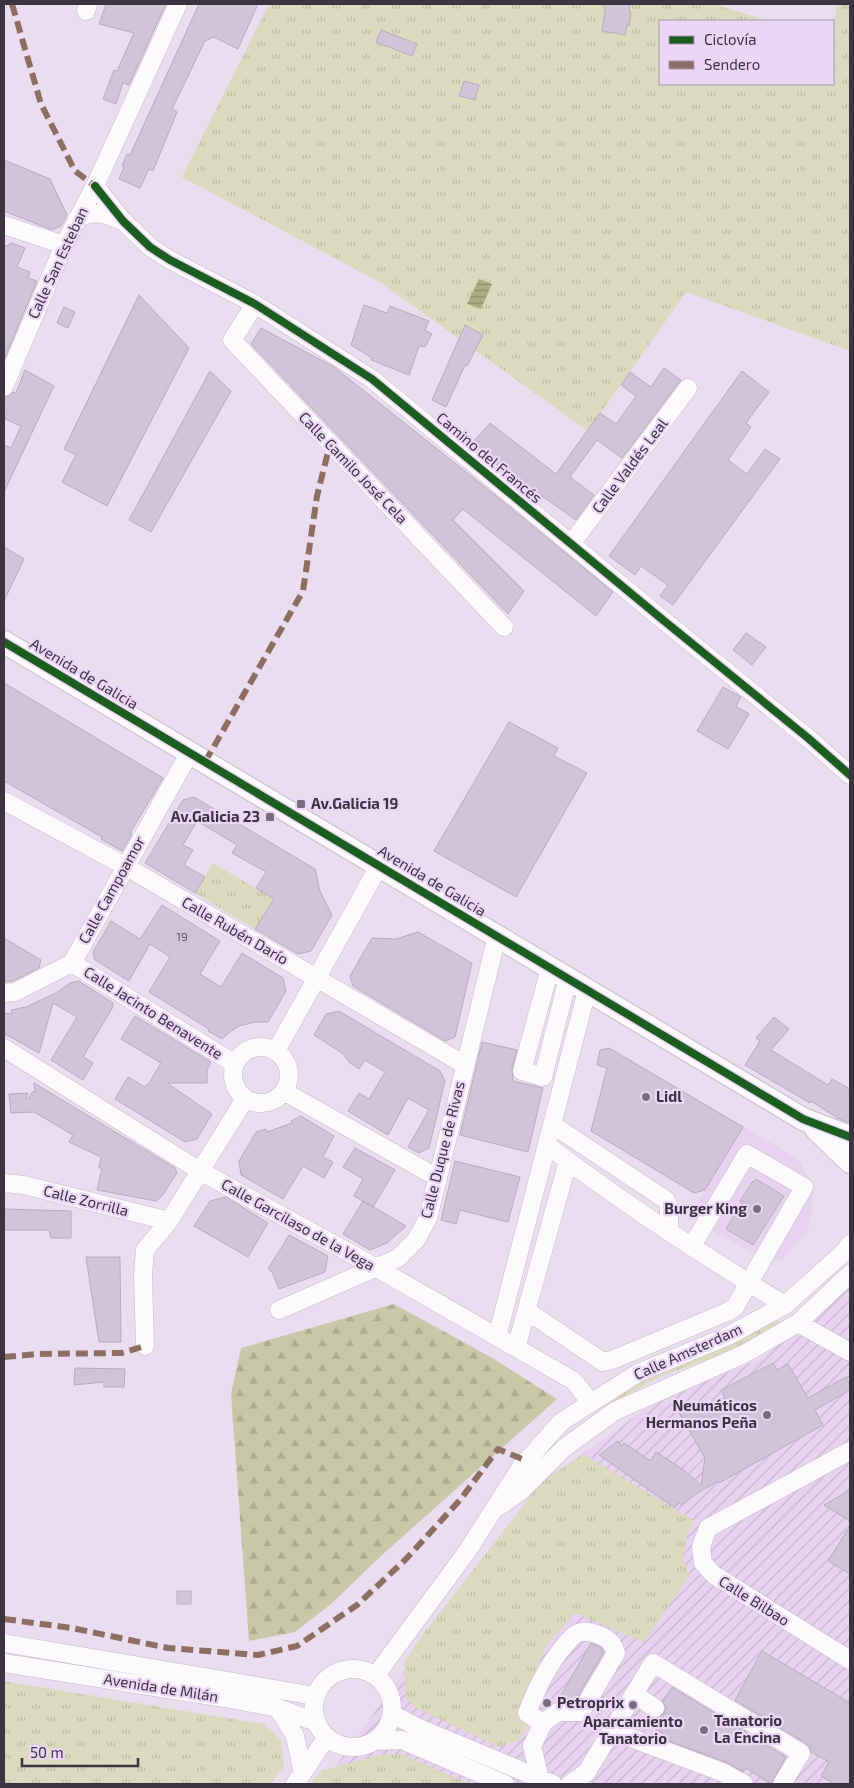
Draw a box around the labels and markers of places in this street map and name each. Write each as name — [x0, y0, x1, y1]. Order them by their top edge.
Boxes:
place label: Av.Galicia 19 — [311, 794, 399, 812]
marker: Av.Galicia 19 — [295, 798, 307, 810]
place label: Av.Galicia 23 — [171, 807, 260, 825]
marker: Av.Galicia 23 — [264, 811, 276, 823]
place label: Lidl — [656, 1087, 682, 1105]
marker: Lidl — [640, 1091, 652, 1103]
place label: Burger King — [664, 1199, 747, 1217]
marker: Burger King — [751, 1203, 763, 1215]
place label: Neumáticos Hermanos Peña — [646, 1396, 757, 1431]
marker: Neumáticos Hermanos Peña — [761, 1409, 773, 1421]
place label: Petroprix — [557, 1693, 625, 1711]
marker: Petroprix — [541, 1697, 553, 1709]
marker: Aparcamiento Tanatorio — [627, 1699, 639, 1711]
place label: Tanatorio La Encina — [714, 1711, 782, 1746]
place label: Aparcamiento Tanatorio — [583, 1712, 683, 1747]
marker: Tanatorio La Encina — [698, 1724, 710, 1736]

